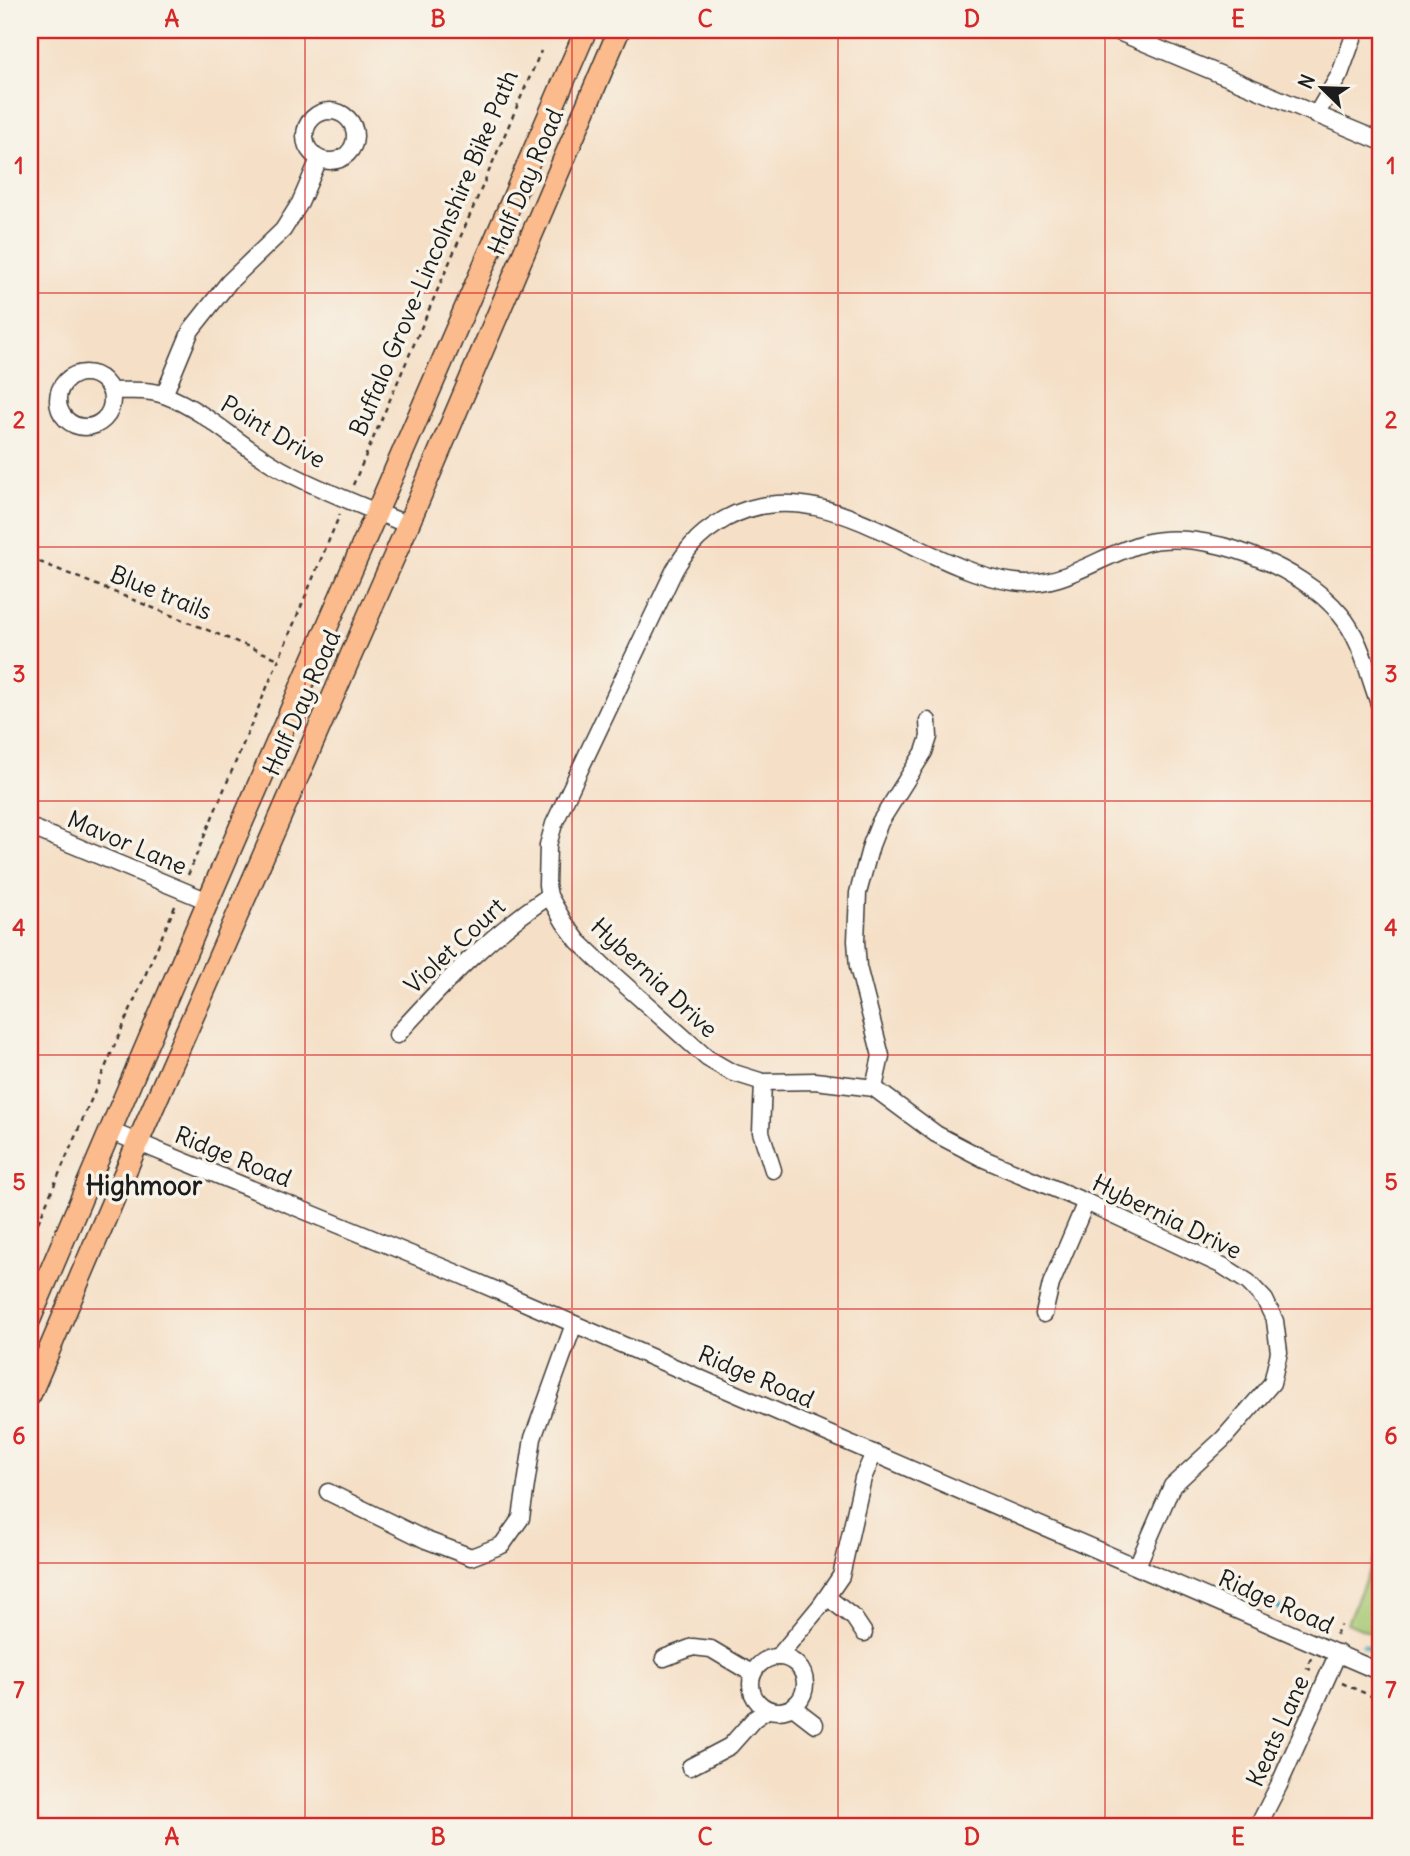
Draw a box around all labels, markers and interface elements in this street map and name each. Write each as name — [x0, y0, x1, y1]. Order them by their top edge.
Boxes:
text: A — [165, 4, 180, 33]
text: B — [430, 4, 446, 33]
text: C — [697, 4, 713, 33]
text: D — [964, 4, 980, 33]
text: E — [1231, 4, 1245, 33]
north arrow — [1288, 52, 1358, 122]
street label: Buffalo Grove-Lincolnshire Bike Path — [342, 65, 524, 440]
text: N — [1293, 71, 1320, 92]
street label: Half Day Road — [481, 104, 569, 259]
text: 1 — [14, 151, 24, 180]
text: 1 — [1386, 151, 1396, 180]
street label: Point Drive — [216, 388, 331, 474]
text: 2 — [13, 405, 26, 434]
text: 2 — [1385, 405, 1398, 434]
street label: Blue trails — [106, 558, 216, 626]
street label: Half Day Road — [256, 625, 347, 780]
text: 3 — [12, 659, 26, 688]
text: 3 — [1384, 659, 1398, 688]
street label: Mavor Lane — [63, 803, 192, 881]
street label: Violet Court — [398, 891, 511, 1000]
street label: Hybernia Drive — [585, 911, 724, 1044]
text: 4 — [12, 913, 26, 942]
text: 4 — [1384, 913, 1398, 942]
street label: Ridge Road — [171, 1119, 296, 1193]
text: 5 — [12, 1167, 26, 1196]
street label: Hybernia Drive — [1088, 1167, 1247, 1265]
text: 5 — [1384, 1167, 1398, 1196]
district label: Highmoor — [86, 1169, 203, 1202]
street label: Ridge Road — [694, 1338, 819, 1414]
text: 6 — [12, 1421, 26, 1450]
text: 6 — [1384, 1421, 1398, 1450]
street label: Ridge Road — [1214, 1562, 1339, 1640]
street label: Keats Lane — [1239, 1670, 1315, 1791]
text: 7 — [13, 1675, 25, 1704]
text: 7 — [1385, 1675, 1397, 1704]
text: A — [165, 1822, 180, 1851]
text: B — [430, 1822, 446, 1851]
text: C — [697, 1822, 713, 1851]
text: D — [964, 1822, 980, 1851]
text: E — [1231, 1822, 1245, 1851]

